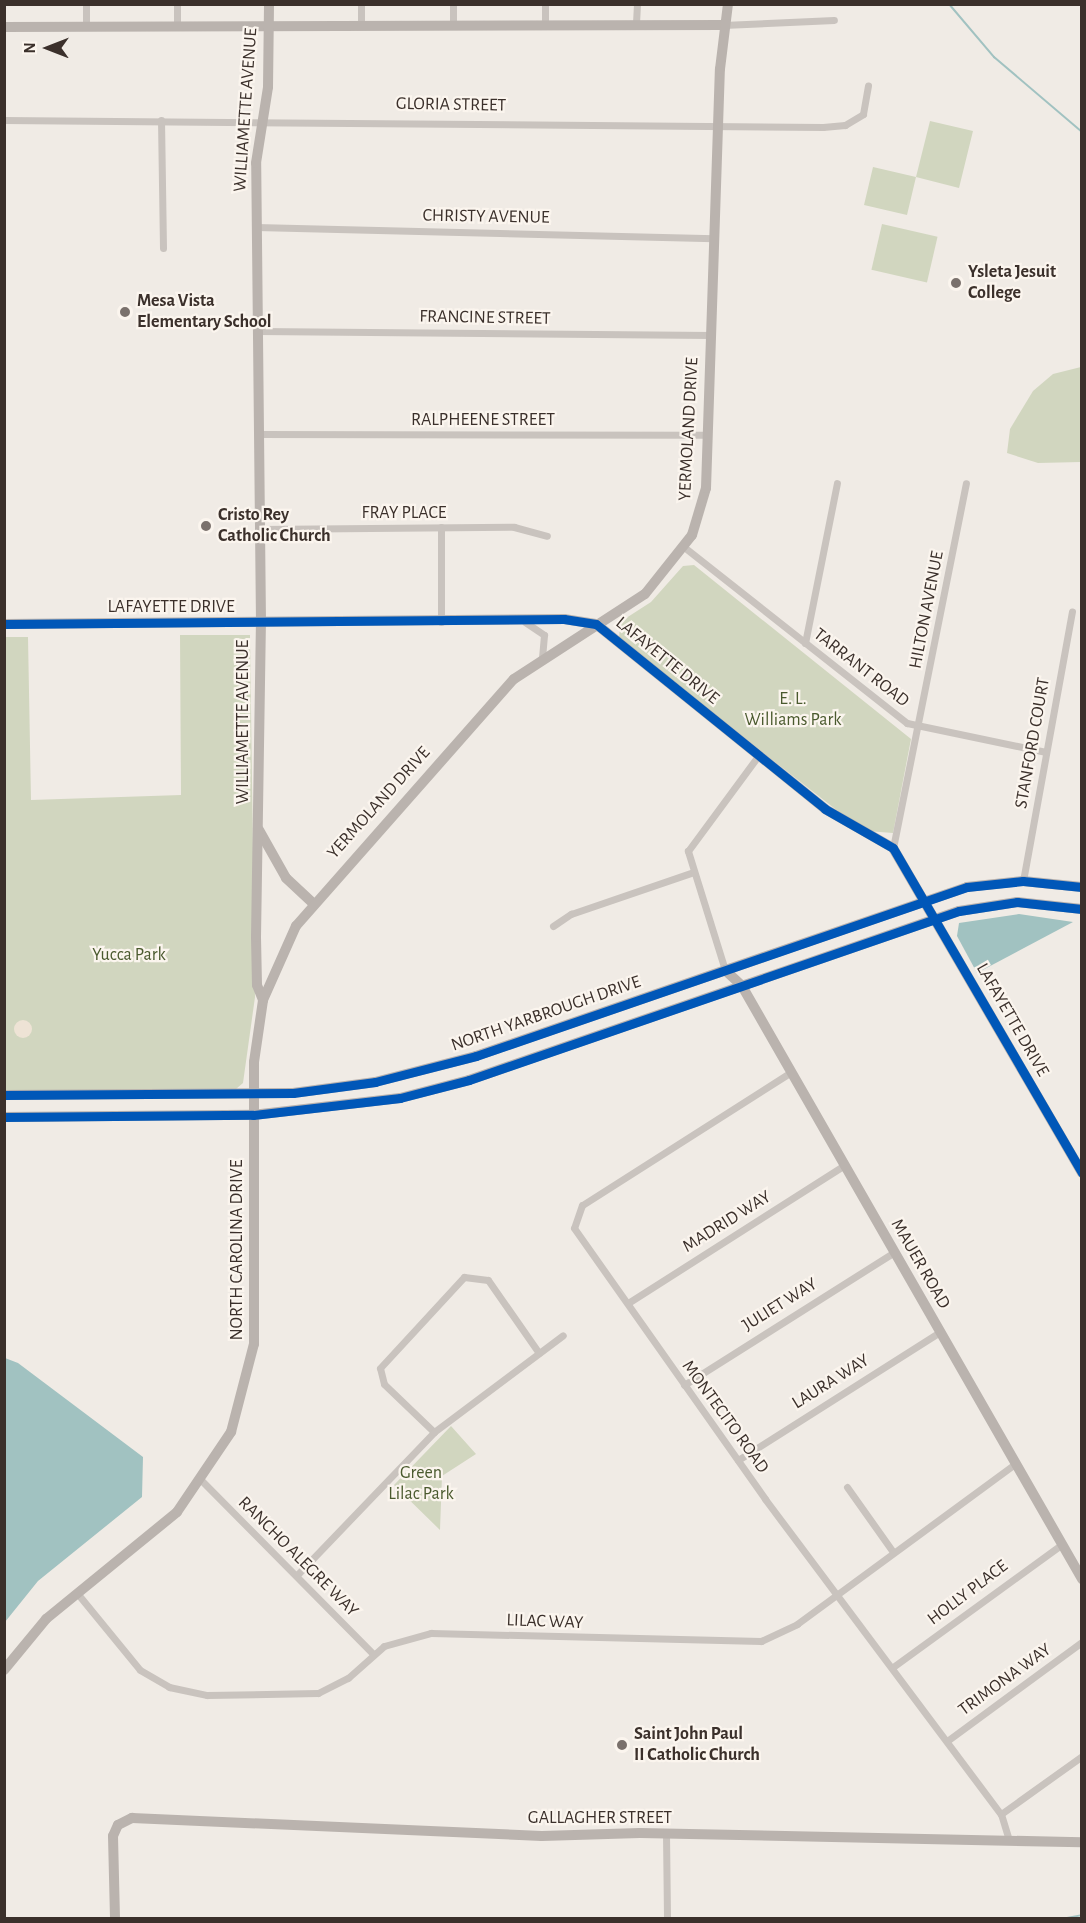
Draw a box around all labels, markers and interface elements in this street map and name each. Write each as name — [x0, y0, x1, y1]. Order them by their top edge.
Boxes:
north arrow — [18, 18, 78, 78]
street label: WILLIAMETTE AVENUE — [229, 27, 263, 193]
text: N — [22, 42, 38, 54]
street label: GLORIA STREET — [396, 93, 506, 117]
street label: CHRISTY AVENUE — [422, 205, 550, 229]
place label: Ysleta Jesuit College — [968, 262, 1056, 304]
marker: Ysleta Jesuit College — [949, 276, 963, 290]
place label: Mesa Vista Elementary School — [137, 291, 272, 334]
marker: Mesa Vista Elementary School — [118, 305, 132, 319]
street label: FRANCINE STREET — [419, 306, 551, 330]
street label: YERMOLAND DRIVE — [674, 357, 704, 501]
street label: RALPHEENE STREET — [411, 409, 555, 431]
street label: FRAY PLACE — [362, 502, 446, 524]
place label: Cristo Rey Catholic Church — [218, 505, 331, 548]
marker: Cristo Rey Catholic Church — [199, 519, 213, 533]
street label: HILTON AVENUE — [905, 549, 949, 671]
street label: LAFAYETTE DRIVE — [107, 596, 235, 618]
street label: LAFAYETTE DRIVE — [611, 613, 723, 709]
street label: TARRANT ROAD — [809, 624, 913, 712]
street label: WILLIAMETTE AVENUE — [232, 640, 254, 804]
street label: STANFORD COURT — [1011, 676, 1055, 810]
park label: E. L. Williams Park — [745, 689, 841, 732]
street label: YERMOLAND DRIVE — [323, 742, 435, 864]
park label: Yucca Park — [92, 944, 166, 966]
street label: LAFAYETTE DRIVE — [971, 960, 1053, 1080]
street label: NORTH YARBROUGH DRIVE — [448, 971, 644, 1057]
street label: NORTH CAROLINA DRIVE — [226, 1160, 248, 1340]
street label: MADRID WAY — [679, 1186, 775, 1258]
street label: MAUER ROAD — [886, 1215, 954, 1313]
street label: JULIET WAY — [739, 1273, 821, 1337]
street label: LAURA WAY — [788, 1350, 874, 1414]
street label: MONTECITO ROAD — [677, 1356, 773, 1478]
park label: Green Lilac Park — [388, 1463, 454, 1506]
street label: RANCHO ALEGRE WAY — [233, 1492, 363, 1622]
street label: HOLLY PLACE — [924, 1556, 1012, 1630]
street label: LILAC WAY — [506, 1610, 584, 1634]
street label: TRIMONA WAY — [954, 1639, 1056, 1721]
place label: Saint John Paul II Catholic Church — [634, 1724, 760, 1766]
marker: Saint John Paul II Catholic Church — [615, 1738, 629, 1752]
street label: GALLAGHER STREET — [528, 1807, 672, 1829]

